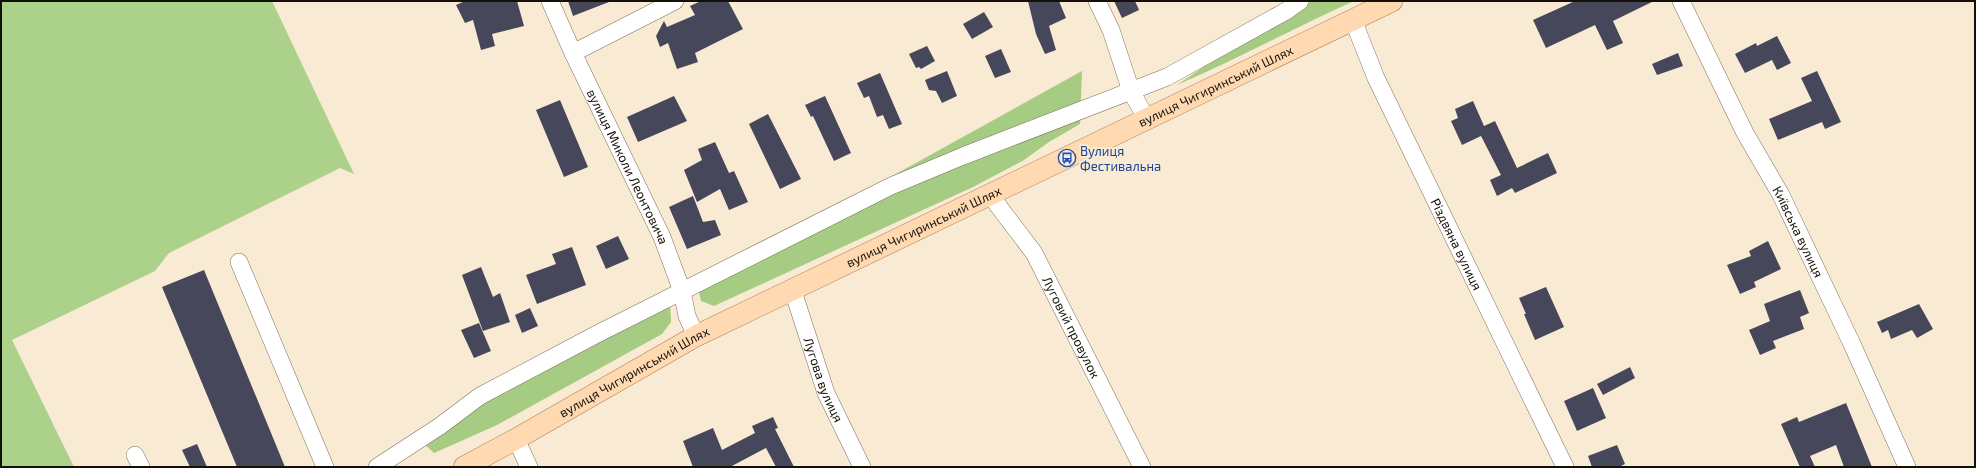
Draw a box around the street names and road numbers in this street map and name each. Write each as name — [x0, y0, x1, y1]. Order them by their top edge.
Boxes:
street label: вулиця Чигиринський Шлях — [1135, 42, 1296, 130]
street label: вулиця Миколи Леонтовича — [584, 86, 672, 246]
street label: вулиця Чигиринський Шлях — [843, 182, 1004, 271]
street label: Київська вулиця — [1769, 183, 1827, 280]
street label: Різдвяна вулиця — [1428, 195, 1486, 293]
street label: Луговий провулок — [1039, 274, 1104, 381]
street label: вулиця Чигиринський Шлях — [556, 323, 712, 421]
street label: Лугова вулиця — [801, 335, 847, 425]

